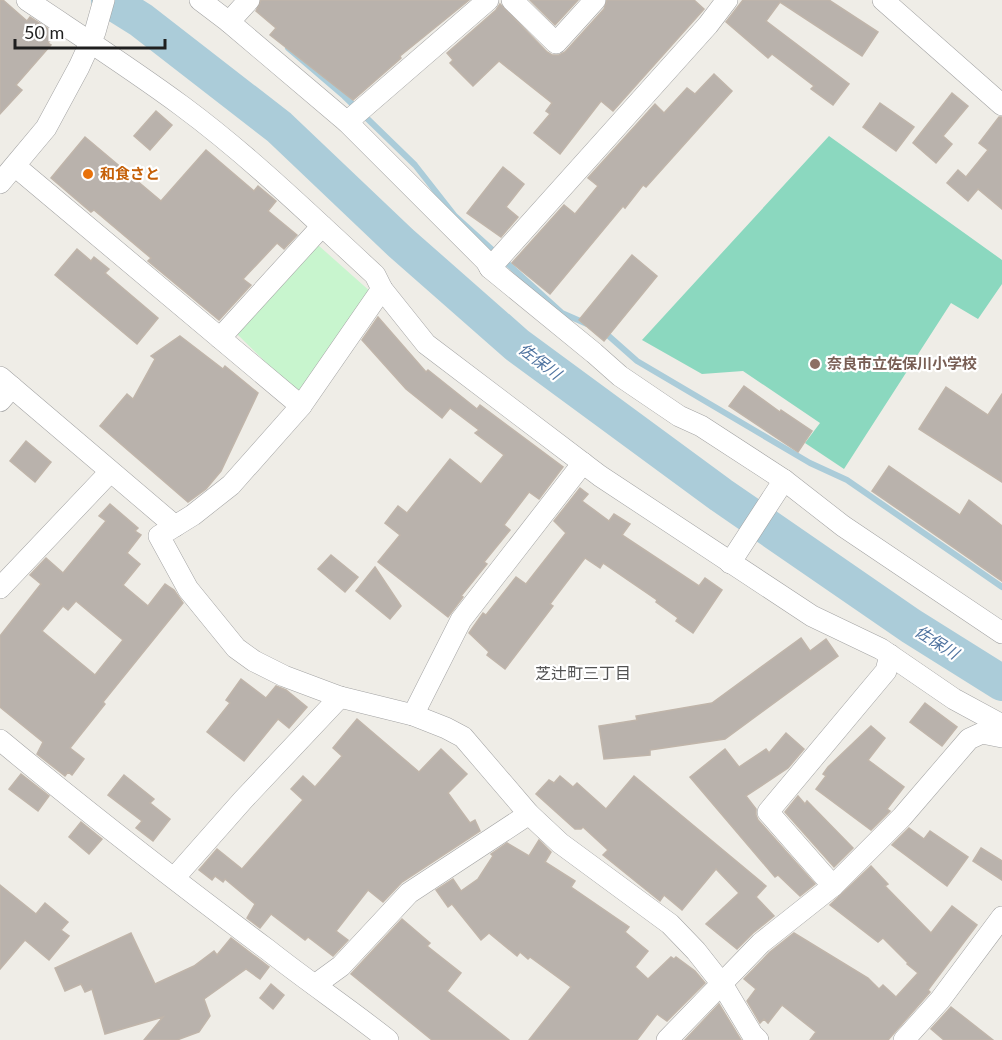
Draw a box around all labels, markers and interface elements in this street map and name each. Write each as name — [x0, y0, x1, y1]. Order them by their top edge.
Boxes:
scale bar — [15, 12, 165, 50]
text: 50 m — [24, 21, 64, 43]
place label: 和食さと — [100, 164, 160, 182]
marker: 和食さと — [81, 167, 95, 181]
water label: 佐保川 — [515, 339, 567, 384]
place label: 奈良市立佐保川小学校 — [827, 354, 977, 372]
marker: 奈良市立佐保川小学校 — [808, 357, 822, 371]
water label: 佐保川 — [912, 621, 964, 663]
district label: 芝辻町三丁目 — [535, 663, 631, 682]

